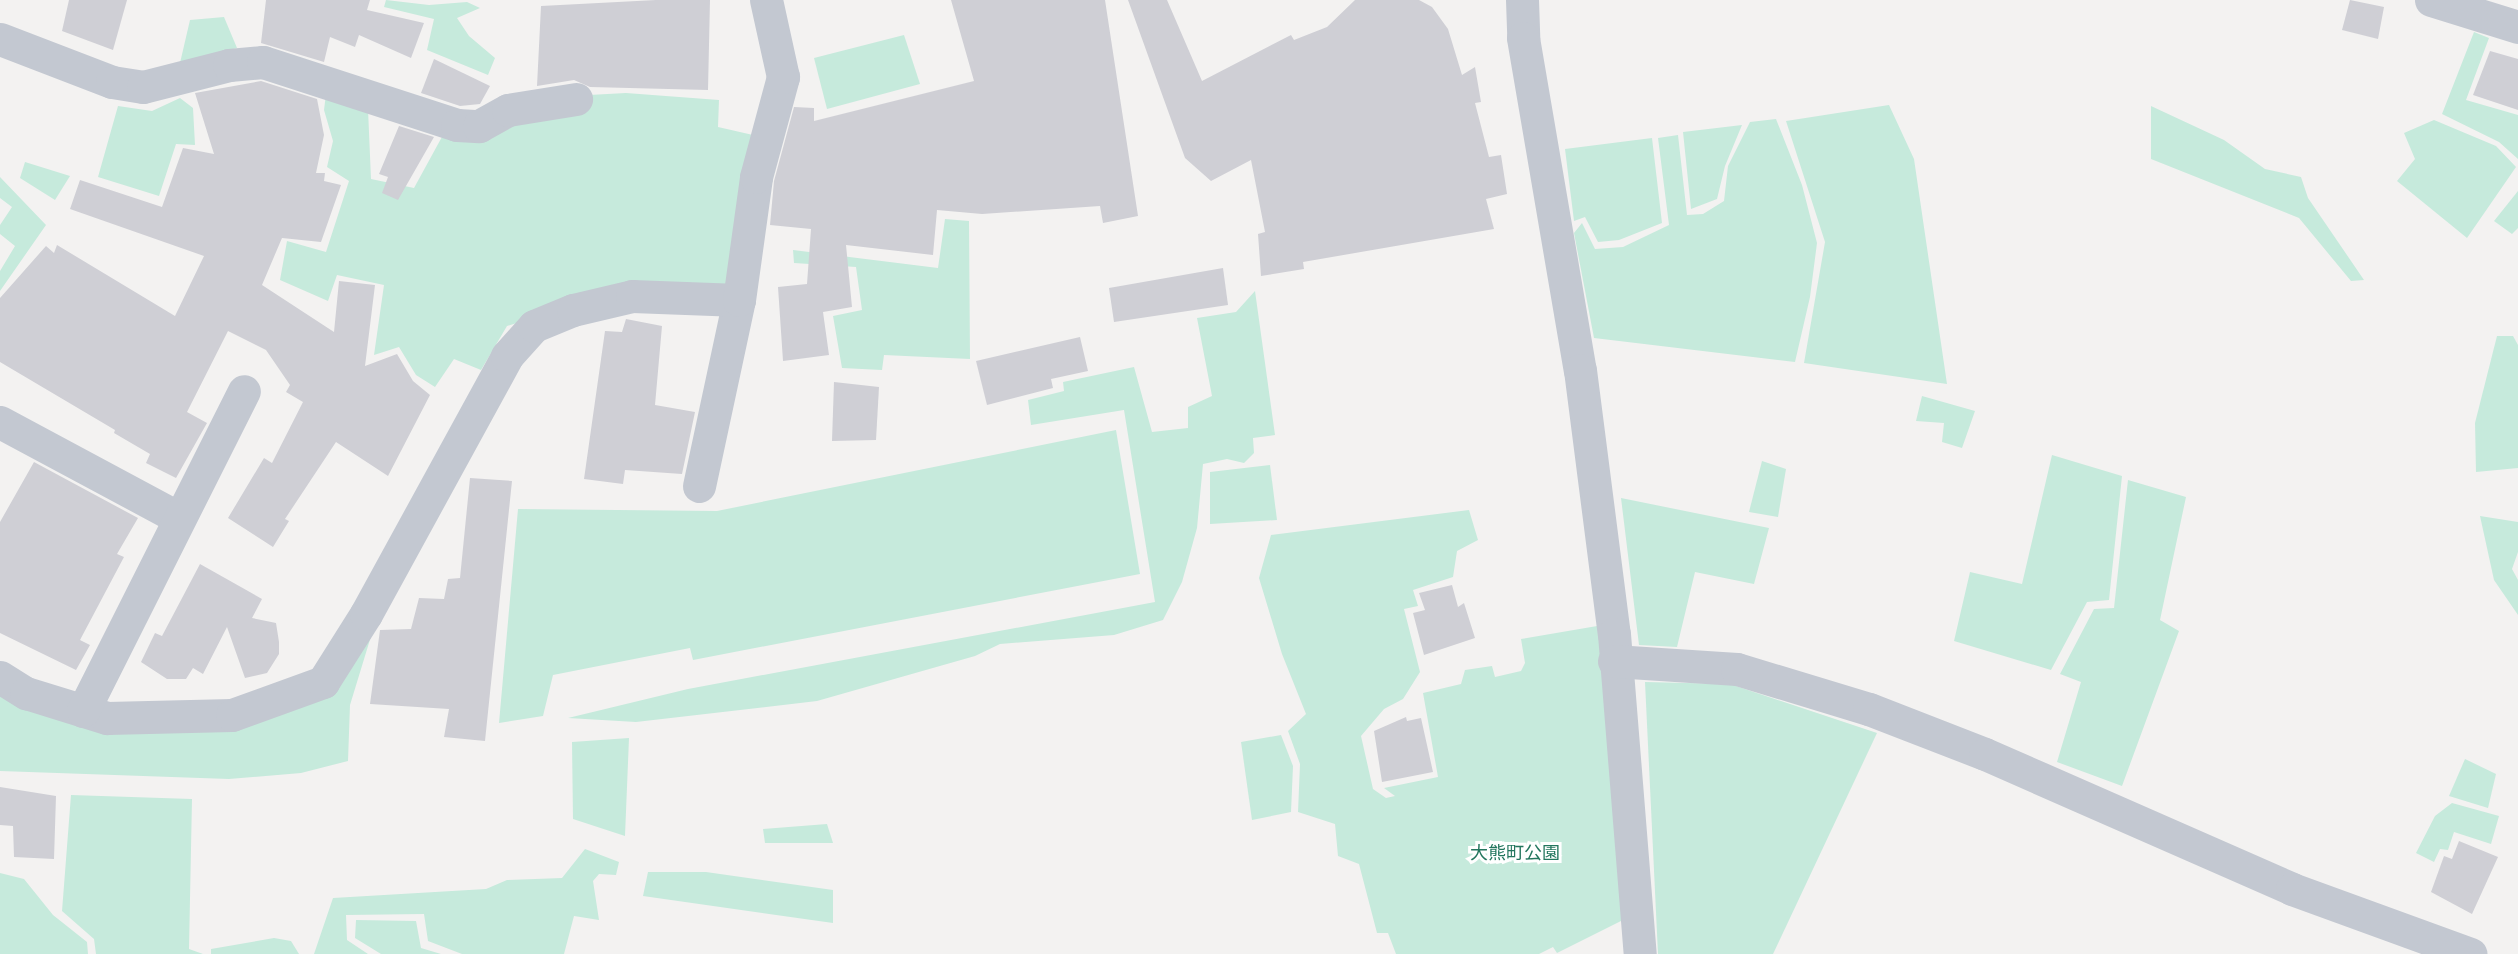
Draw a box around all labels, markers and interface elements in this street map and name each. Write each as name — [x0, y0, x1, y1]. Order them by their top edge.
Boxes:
park label: 大熊町公園 — [1470, 842, 1560, 864]

